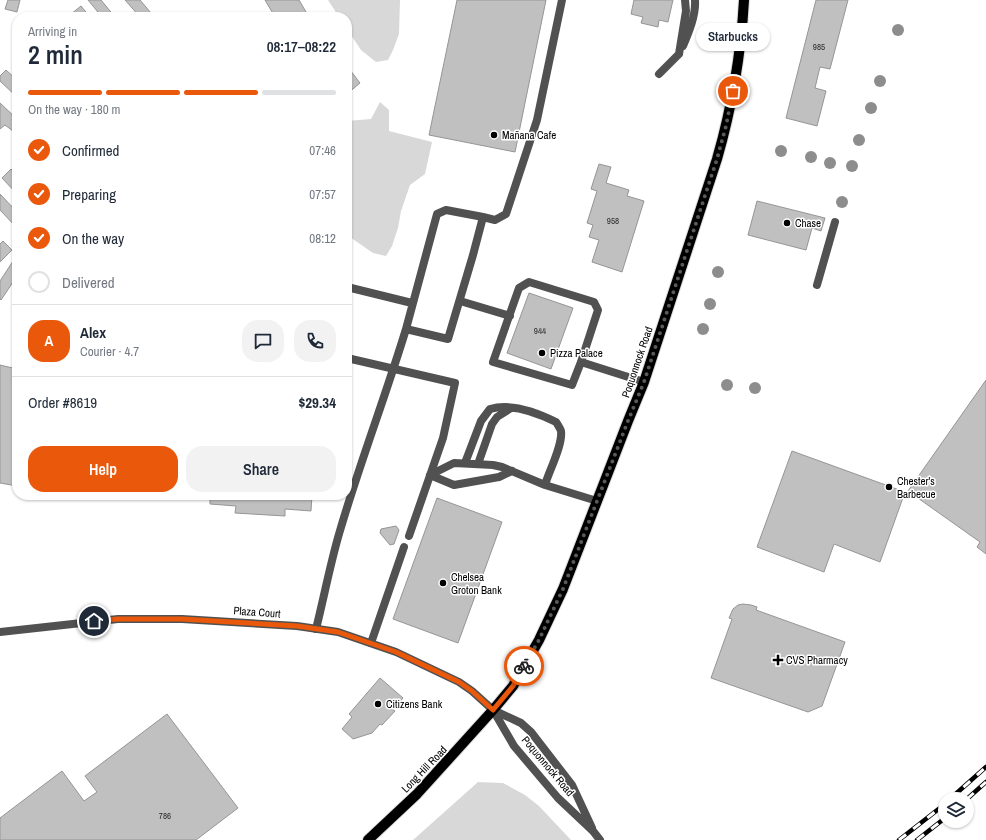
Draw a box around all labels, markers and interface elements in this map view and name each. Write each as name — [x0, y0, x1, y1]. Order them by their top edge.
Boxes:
text: Arriving in — [28, 23, 77, 40]
callout: Starbucks — [696, 23, 770, 51]
text: Starbucks — [708, 28, 758, 45]
text: 08:17–08:22 — [267, 36, 336, 57]
text: 2 min — [28, 37, 83, 72]
house number: 985 — [813, 41, 825, 53]
pin — [716, 74, 750, 108]
icon: bag — [722, 80, 744, 102]
text: On the way · 180 m — [28, 101, 120, 118]
place label: Mañana Cafe — [502, 128, 556, 142]
marker: Mañana Cafe — [489, 130, 499, 140]
icon: check — [28, 139, 50, 161]
text: Confirmed — [62, 140, 119, 161]
text: 07:46 — [309, 142, 336, 159]
icon: check — [28, 183, 50, 205]
text: Preparing — [62, 184, 116, 205]
text: 07:57 — [309, 186, 336, 203]
house number: 958 — [607, 215, 619, 227]
place label: Chase — [795, 216, 821, 230]
marker: Chase — [782, 218, 792, 228]
icon: check — [28, 227, 50, 249]
text: On the way — [62, 228, 124, 249]
text: 08:12 — [309, 230, 336, 247]
text: Delivered — [62, 272, 115, 293]
button: chat — [242, 320, 284, 362]
button: phone — [294, 320, 336, 362]
text: Alex — [80, 322, 106, 343]
house number: 944 — [534, 325, 546, 337]
street label: Poquonnock Road — [618, 325, 656, 399]
text: A — [45, 330, 53, 351]
text: Courier · 4.7 — [80, 343, 139, 360]
place label: Pizza Palace — [550, 346, 603, 360]
marker: Pizza Palace — [537, 348, 547, 358]
text: Order #8619 — [28, 392, 97, 413]
text: $29.34 — [298, 392, 336, 413]
button: Help — [28, 446, 178, 492]
button: Share — [186, 446, 336, 492]
place label: Chester's Barbecue — [897, 474, 936, 501]
marker: Chester's Barbecue — [884, 482, 894, 492]
place label: Chelsea Groton Bank — [451, 570, 502, 597]
marker: Chelsea Groton Bank — [438, 578, 448, 588]
street label: Plaza Court — [233, 603, 281, 621]
pin — [77, 604, 111, 638]
icon: home — [83, 610, 105, 632]
courier — [504, 646, 544, 686]
place label: CVS Pharmacy — [786, 653, 848, 667]
icon: bike — [513, 655, 535, 677]
marker: CVS Pharmacy — [773, 655, 783, 665]
place label: Citizens Bank — [386, 697, 443, 711]
marker: Citizens Bank — [373, 699, 383, 709]
street label: Poquonnock Road — [519, 733, 577, 799]
street label: Long Hill Road — [398, 743, 450, 795]
map controls — [938, 792, 974, 828]
button: layers — [938, 792, 974, 828]
house number: 786 — [159, 810, 171, 822]

